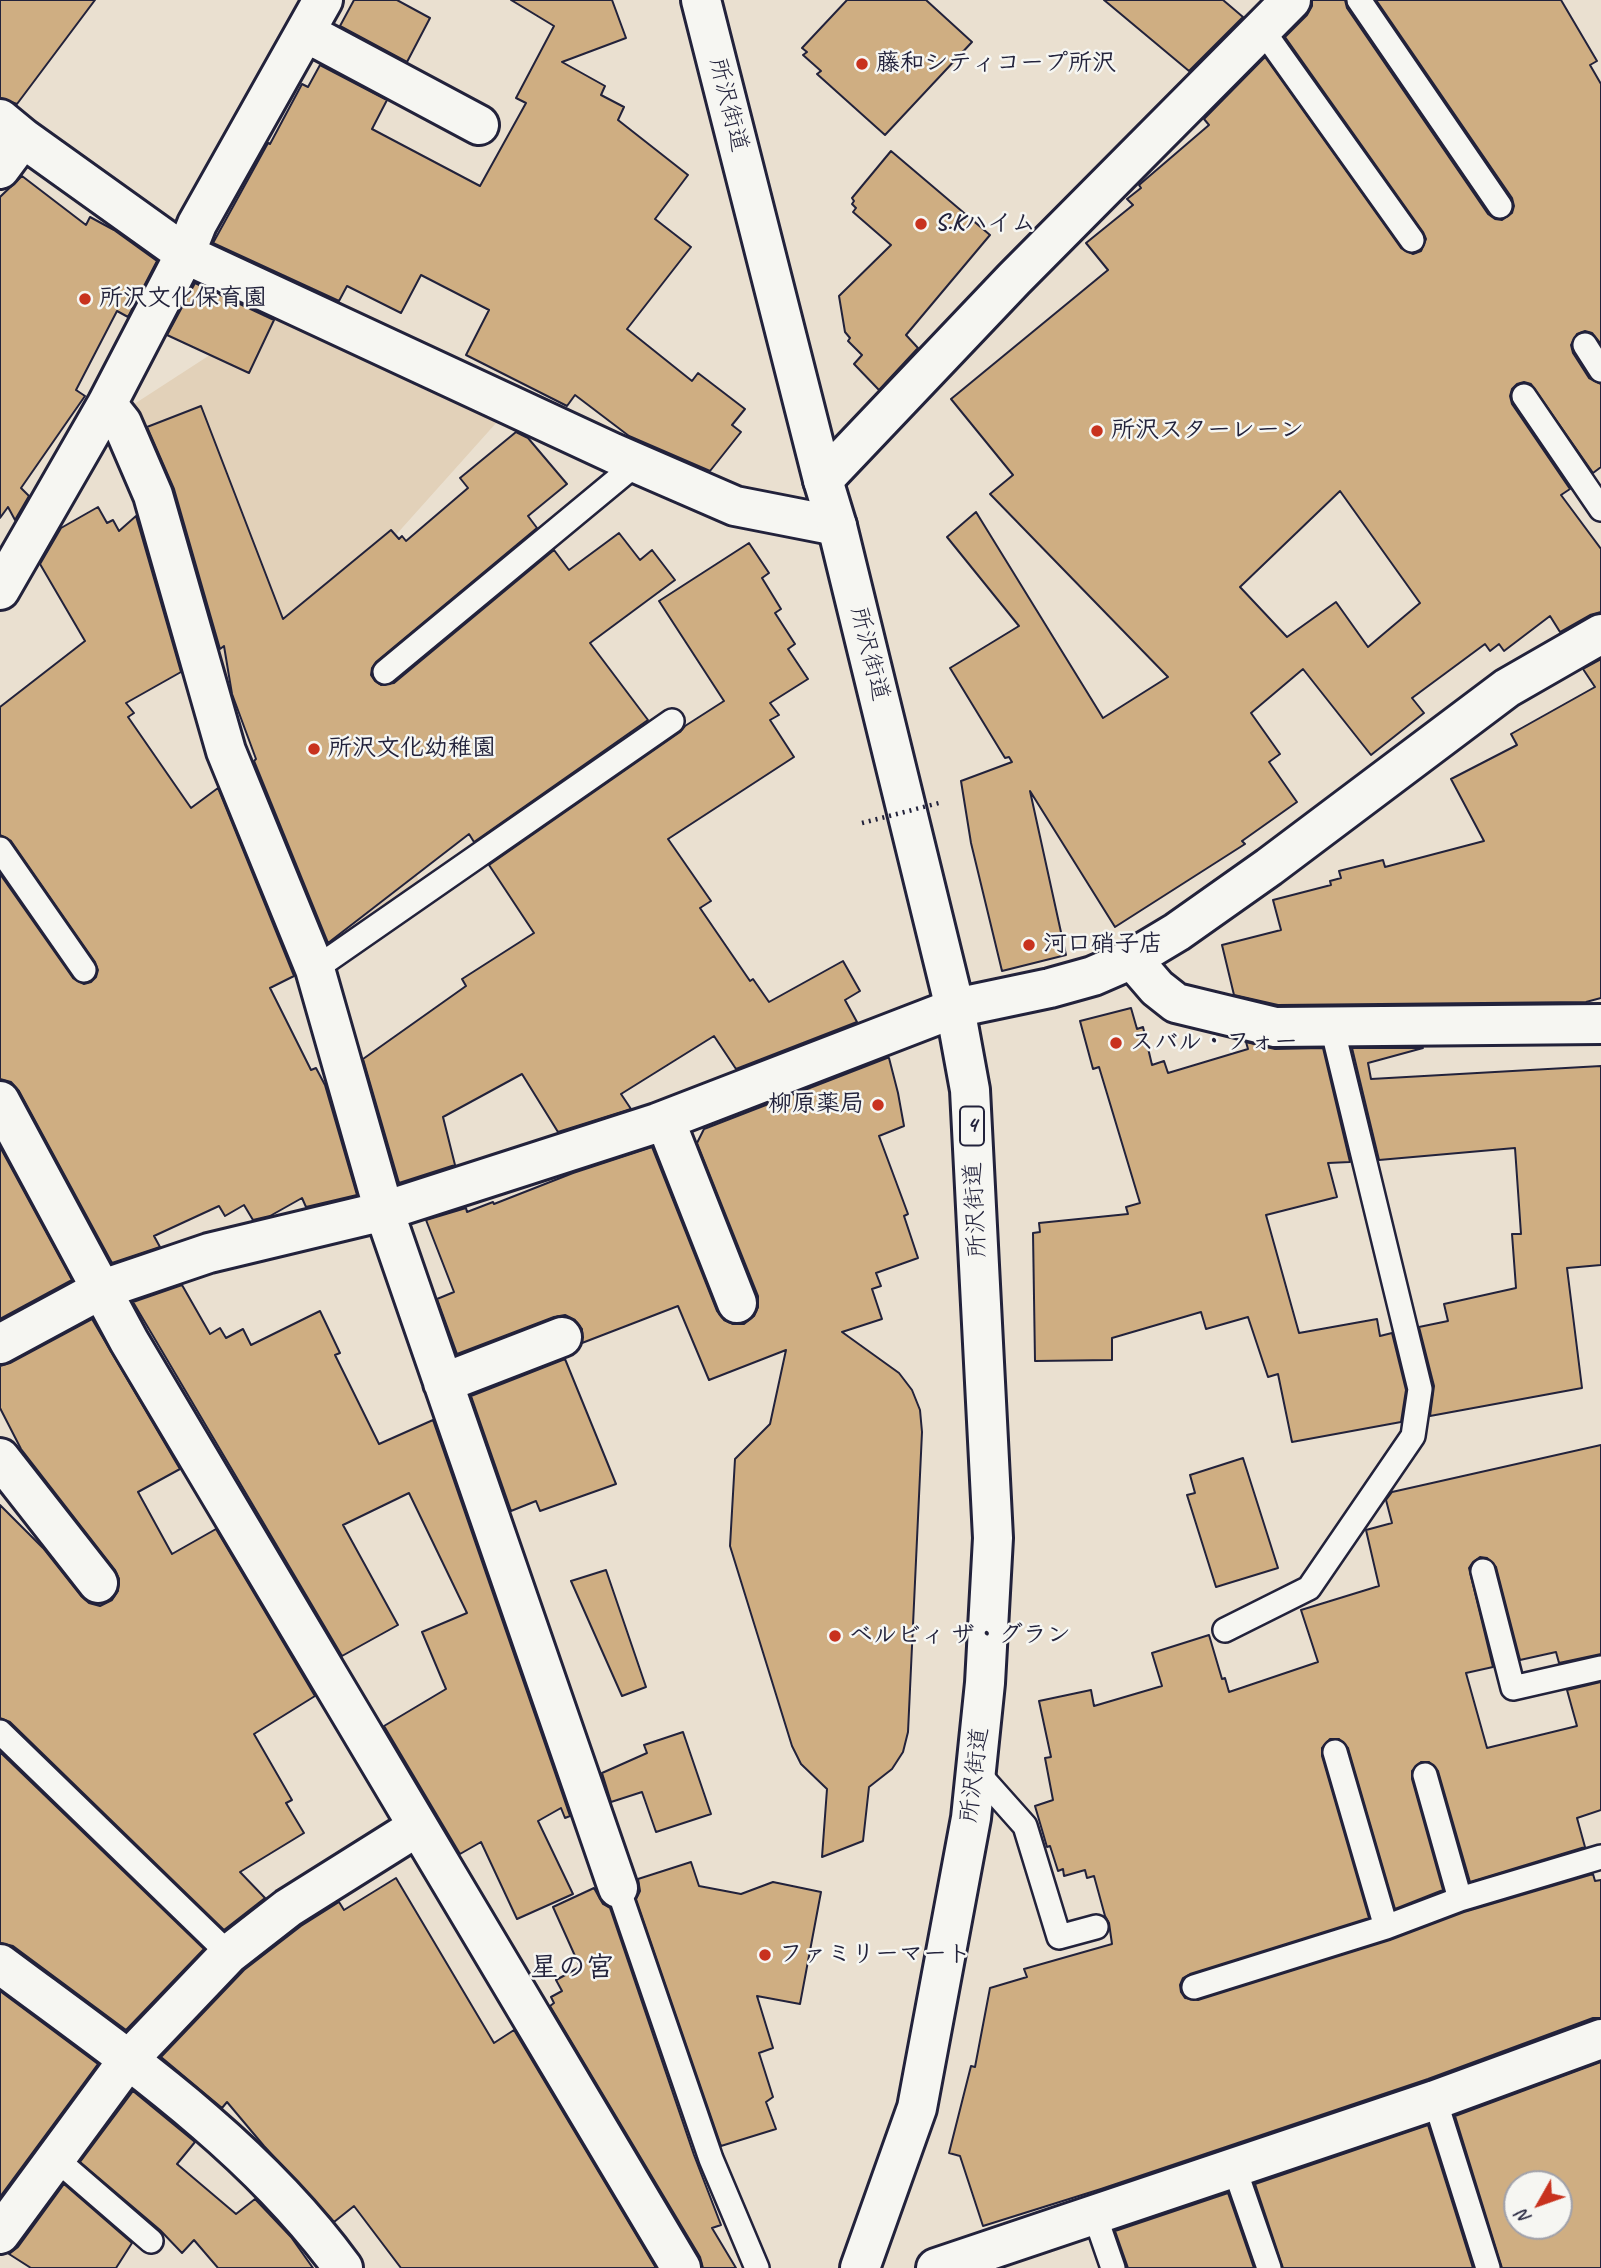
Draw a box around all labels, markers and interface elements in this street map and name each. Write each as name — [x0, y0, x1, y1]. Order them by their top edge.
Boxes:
place label: 藤和シティコープ所沢 — [876, 50, 1116, 78]
street label: 所沢街道 — [702, 55, 754, 155]
marker: 藤和シティコープ所沢 — [854, 56, 870, 72]
place label: S.Kハイム — [935, 210, 1036, 238]
marker: S.Kハイム — [913, 216, 929, 232]
place label: 所沢文化保育園 — [99, 285, 267, 313]
marker: 所沢文化保育園 — [77, 291, 93, 307]
place label: 所沢スターレーン — [1111, 417, 1304, 445]
marker: 所沢スターレーン — [1089, 423, 1105, 439]
street label: 所沢街道 — [843, 604, 895, 704]
place label: 所沢文化幼稚園 — [328, 735, 496, 763]
marker: 所沢文化幼稚園 — [306, 741, 322, 757]
place label: 河口硝子店 — [1043, 931, 1163, 959]
marker: 河口硝子店 — [1021, 937, 1037, 953]
place label: スバル・フォー — [1130, 1029, 1298, 1057]
marker: スバル・フォー — [1108, 1035, 1124, 1051]
place label: 柳原薬局 — [768, 1091, 864, 1119]
marker: 柳原薬局 — [870, 1097, 886, 1113]
road number: 4 — [960, 1106, 984, 1146]
street label: 所沢街道 — [959, 1161, 993, 1259]
place label: ベルビィ ザ・グラン — [849, 1622, 1071, 1650]
marker: ベルビィ ザ・グラン — [827, 1628, 843, 1644]
street label: 所沢街道 — [955, 1726, 995, 1824]
place label: ファミリーマート — [779, 1941, 971, 1969]
marker: ファミリーマート — [757, 1947, 773, 1963]
district label: 星の宮 — [530, 1952, 614, 1986]
north arrow — [1503, 2170, 1573, 2240]
text: N — [1510, 2205, 1536, 2229]

